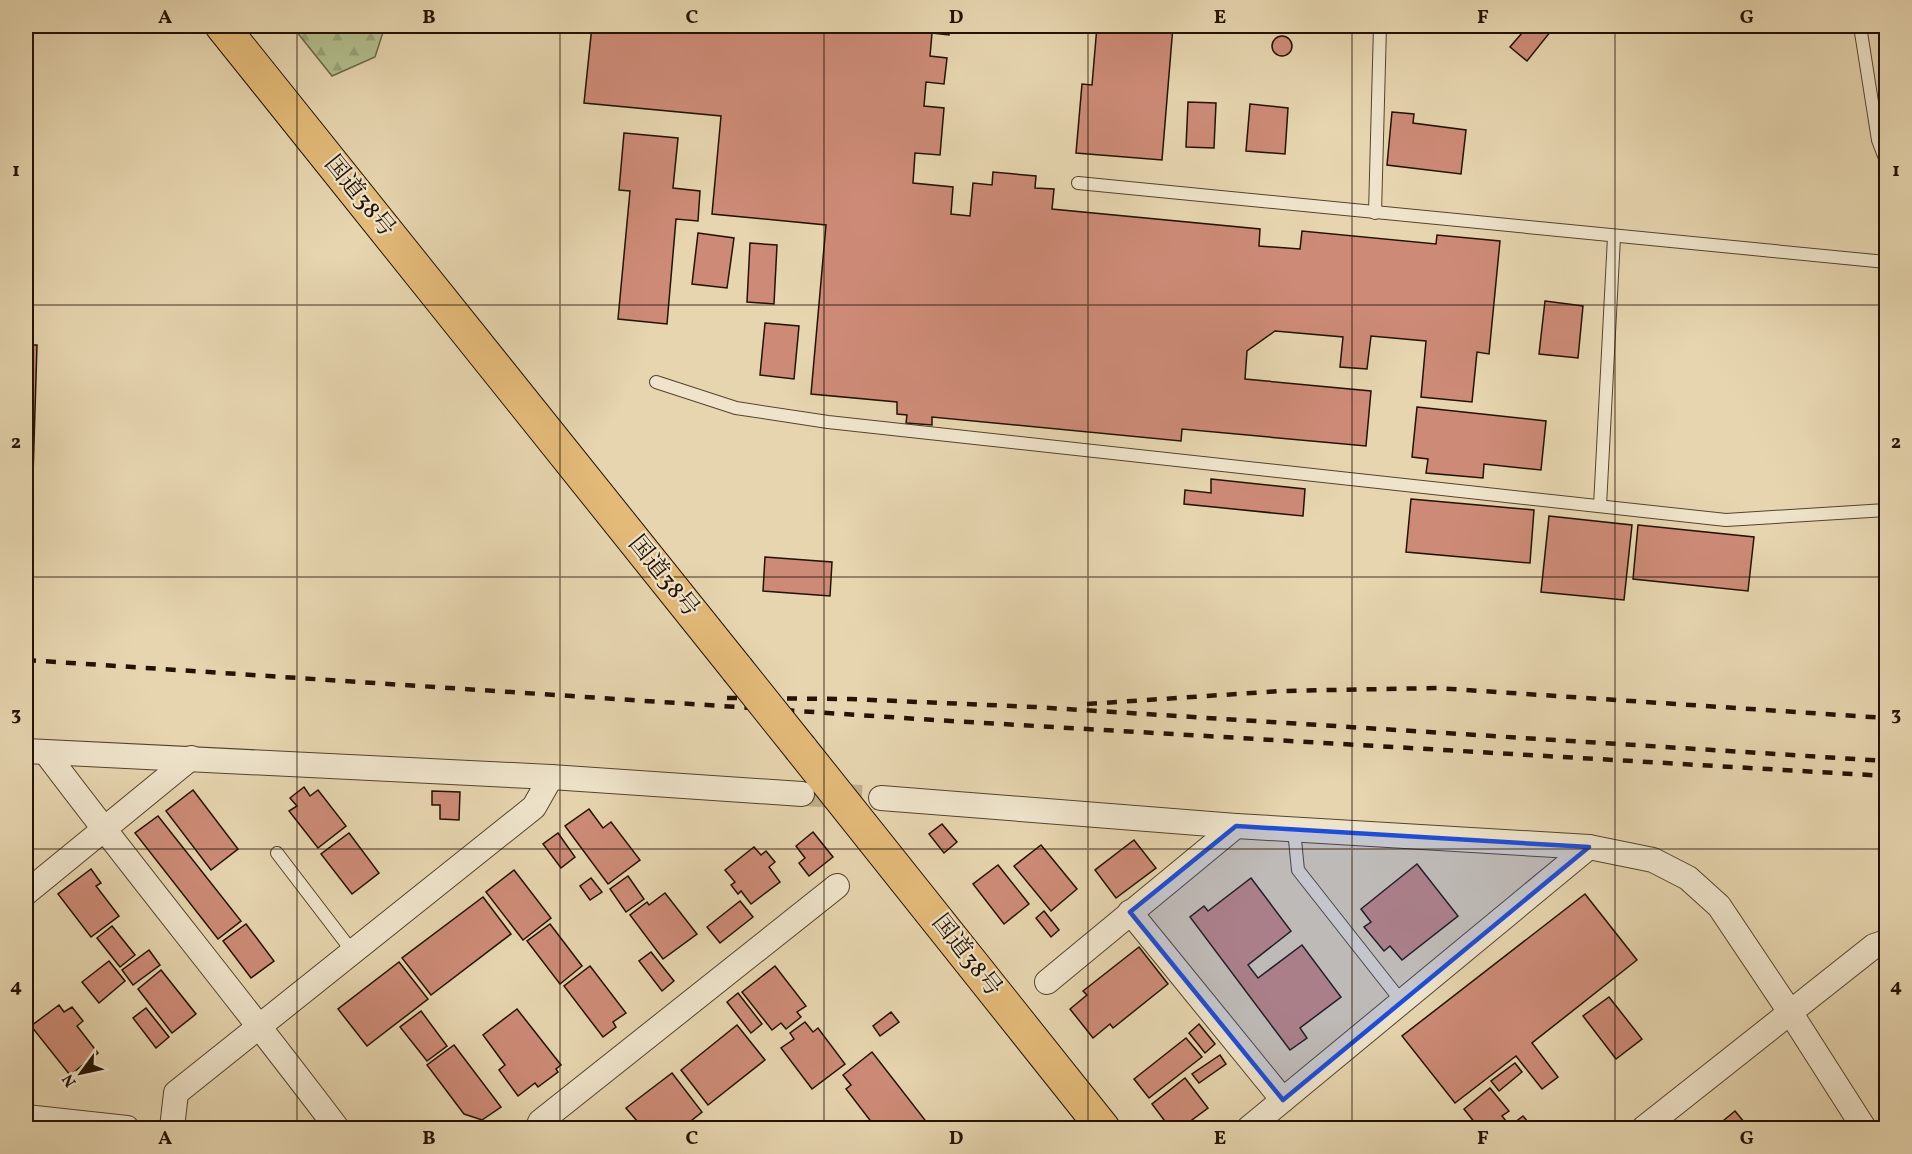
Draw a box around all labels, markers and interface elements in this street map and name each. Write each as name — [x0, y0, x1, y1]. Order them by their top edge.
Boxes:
text: A — [158, 4, 172, 32]
text: B — [422, 4, 436, 32]
text: C — [686, 4, 699, 32]
text: D — [949, 4, 963, 32]
text: E — [1214, 4, 1226, 32]
text: F — [1477, 4, 1489, 32]
text: G — [1740, 4, 1754, 32]
street label: 国道38号 — [315, 149, 403, 245]
text: 1 — [12, 157, 20, 185]
text: 1 — [1892, 157, 1900, 185]
text: 2 — [11, 429, 21, 457]
text: 2 — [1891, 429, 1901, 457]
street label: 国道38号 — [619, 529, 707, 625]
text: 3 — [11, 701, 21, 729]
text: 3 — [1891, 701, 1901, 729]
street label: 国道38号 — [923, 908, 1009, 1004]
text: 4 — [10, 973, 22, 1001]
text: 4 — [1890, 973, 1902, 1001]
north arrow — [51, 1043, 111, 1103]
text: N — [58, 1069, 82, 1091]
text: A — [158, 1125, 172, 1153]
text: B — [422, 1125, 436, 1153]
text: C — [686, 1125, 699, 1153]
text: D — [949, 1125, 963, 1153]
text: E — [1214, 1125, 1226, 1153]
text: F — [1477, 1125, 1489, 1153]
text: G — [1740, 1125, 1754, 1153]

